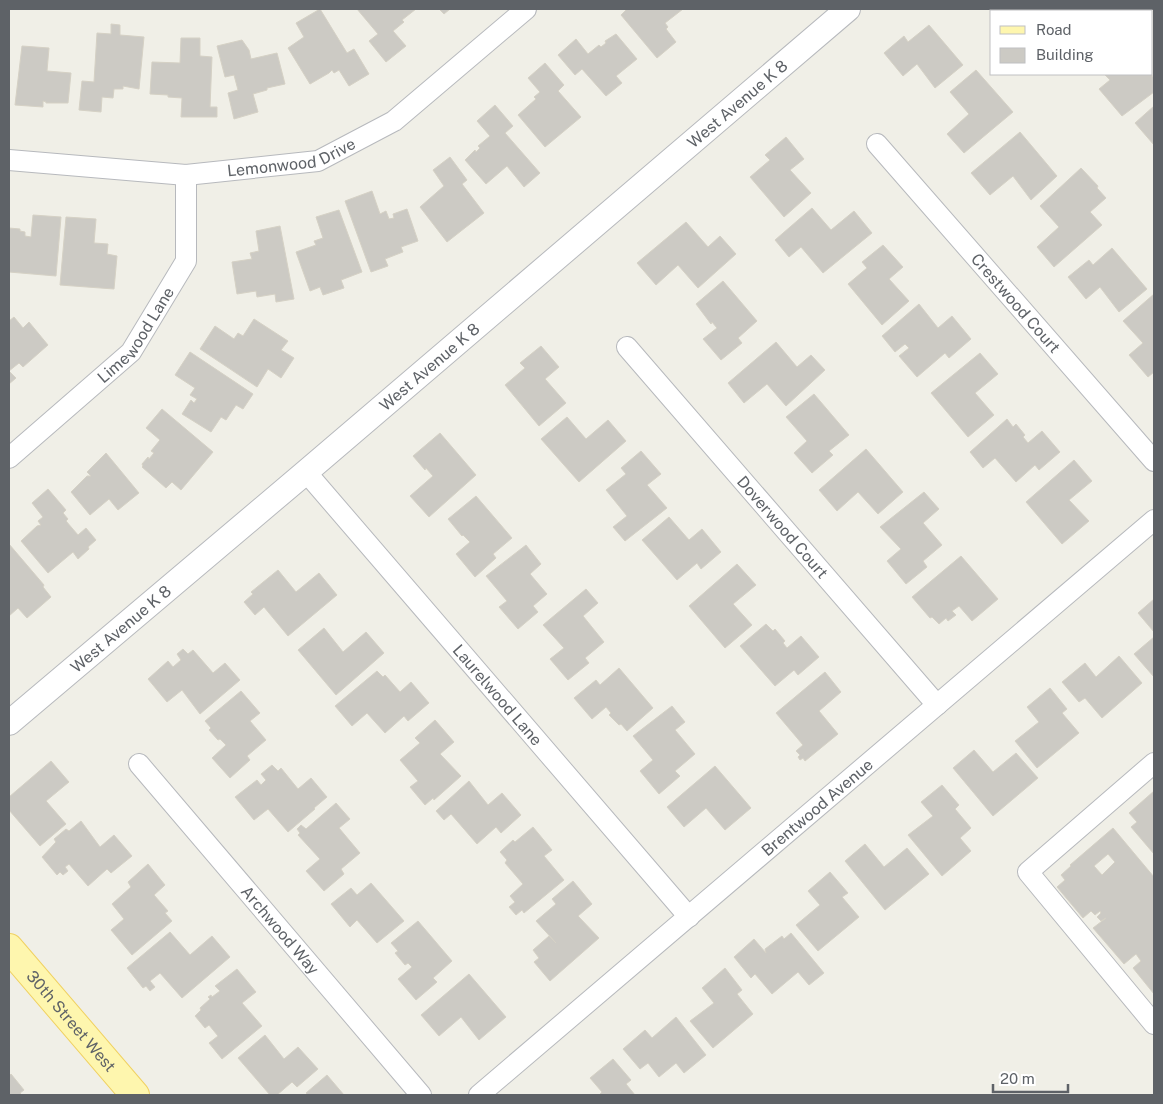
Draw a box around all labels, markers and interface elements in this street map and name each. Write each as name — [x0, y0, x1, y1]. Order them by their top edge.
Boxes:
legend — [990, 10, 1153, 75]
text: Road — [1036, 21, 1072, 38]
text: Building — [1036, 46, 1094, 63]
street label: West Avenue K 8 — [684, 56, 791, 152]
street label: Lemonwood Drive — [226, 134, 359, 181]
street label: Crestwood Court — [967, 250, 1064, 357]
street label: Limewood Lane — [94, 284, 178, 387]
street label: West Avenue K 8 — [376, 319, 484, 415]
street label: Doverwood Court — [733, 472, 832, 582]
street label: West Avenue K 8 — [67, 581, 175, 677]
street label: Laurelwood Lane — [449, 641, 546, 750]
street label: Brentwood Avenue — [758, 755, 877, 860]
street label: Archwood Way — [237, 882, 323, 979]
street label: 30th Street West — [23, 967, 120, 1076]
scale bar — [993, 1062, 1068, 1094]
text: 20 m — [1000, 1070, 1035, 1087]

